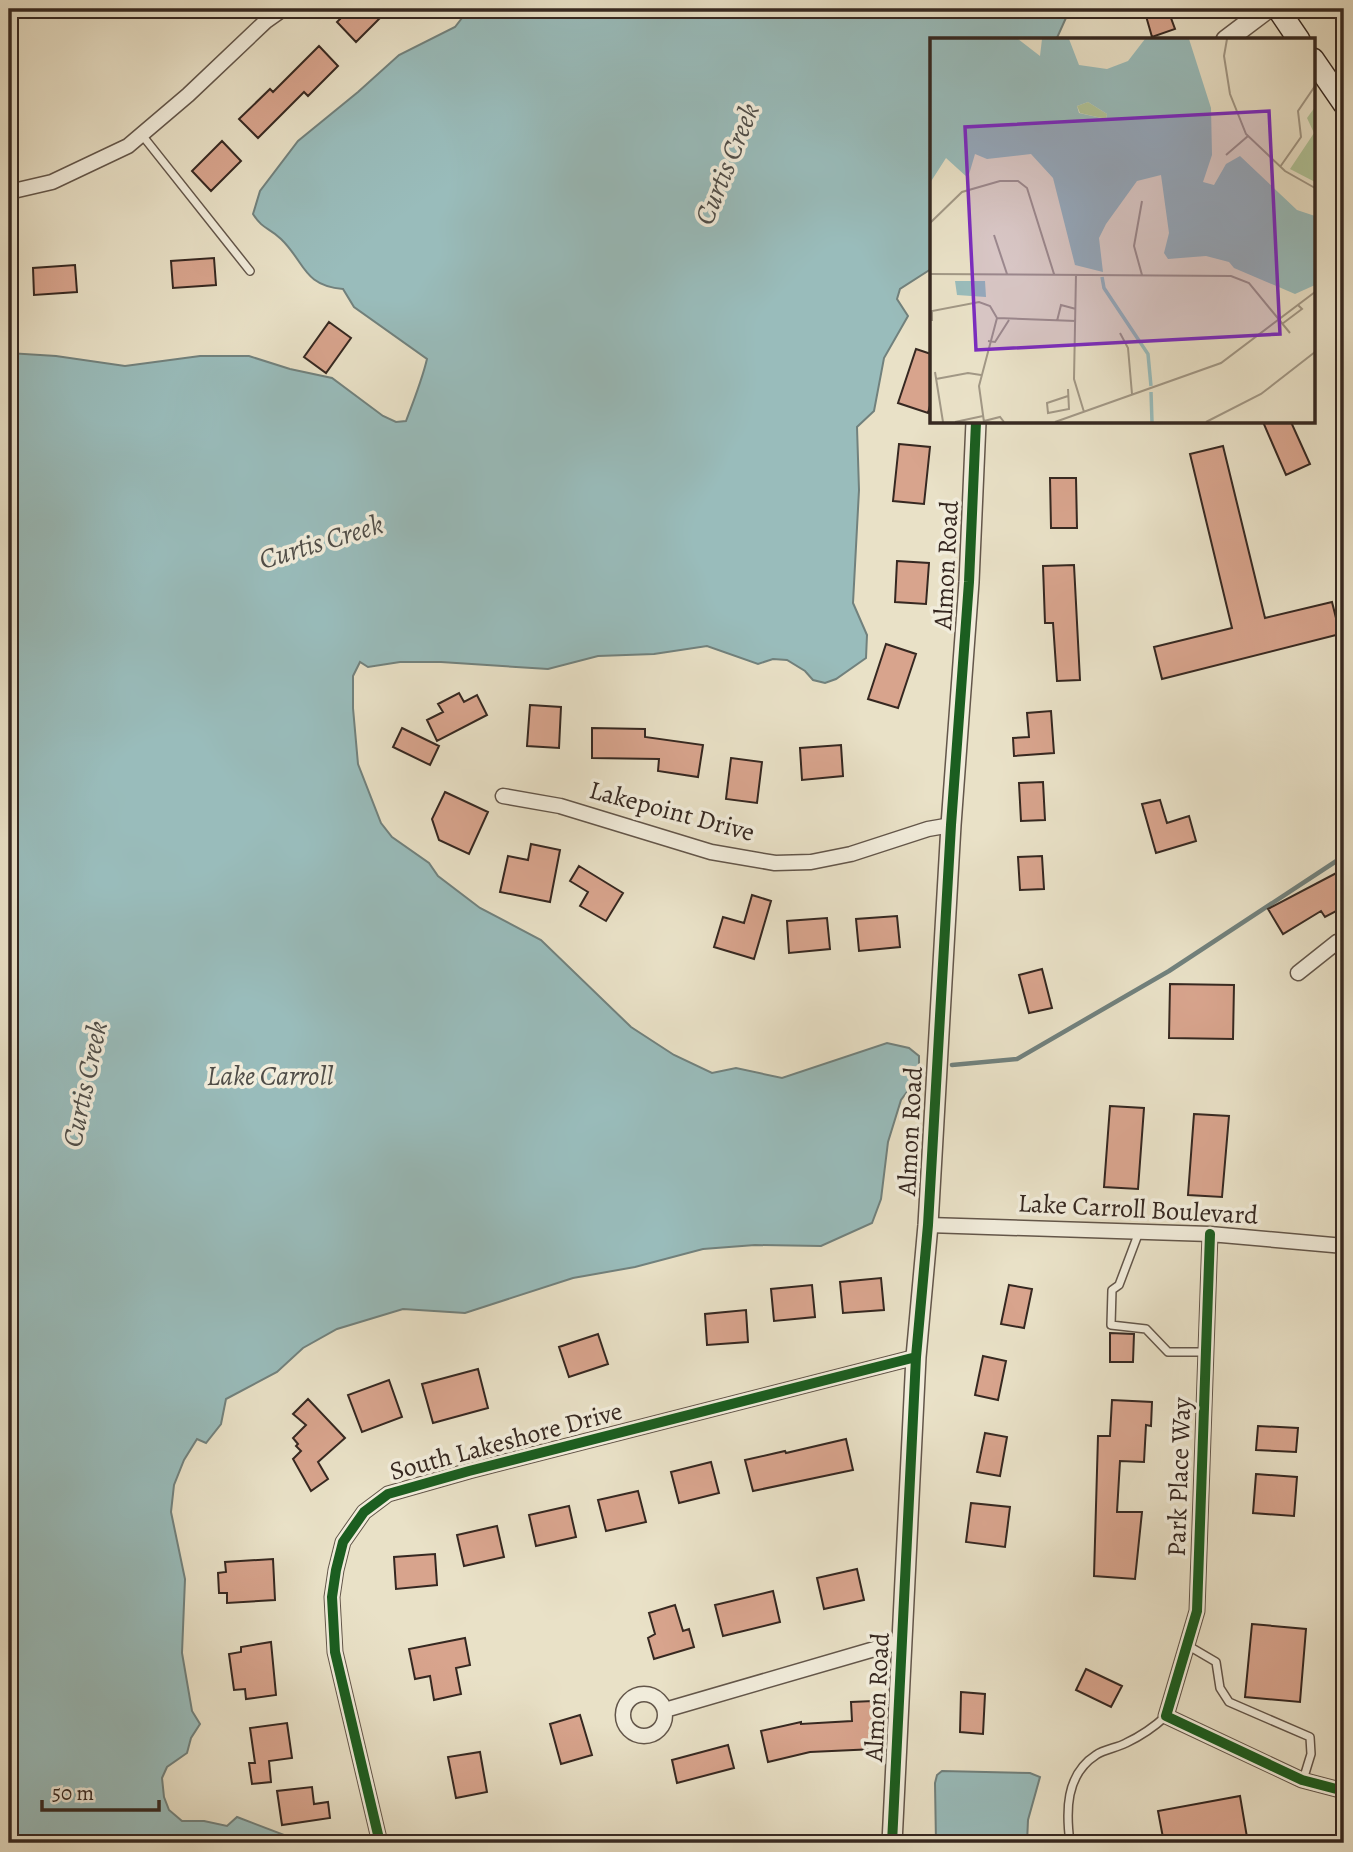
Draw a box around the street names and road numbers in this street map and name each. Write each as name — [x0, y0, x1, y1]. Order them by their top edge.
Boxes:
street label: Almon Road — [925, 500, 967, 631]
street label: Lakepoint Drive — [586, 772, 758, 850]
street label: Almon Road — [889, 1066, 931, 1197]
street label: Lake Carroll Boulevard — [1017, 1185, 1259, 1233]
street label: South Lakeshore Drive — [386, 1393, 626, 1489]
street label: Park Place Way — [1159, 1396, 1199, 1557]
street label: Almon Road — [856, 1632, 898, 1763]

